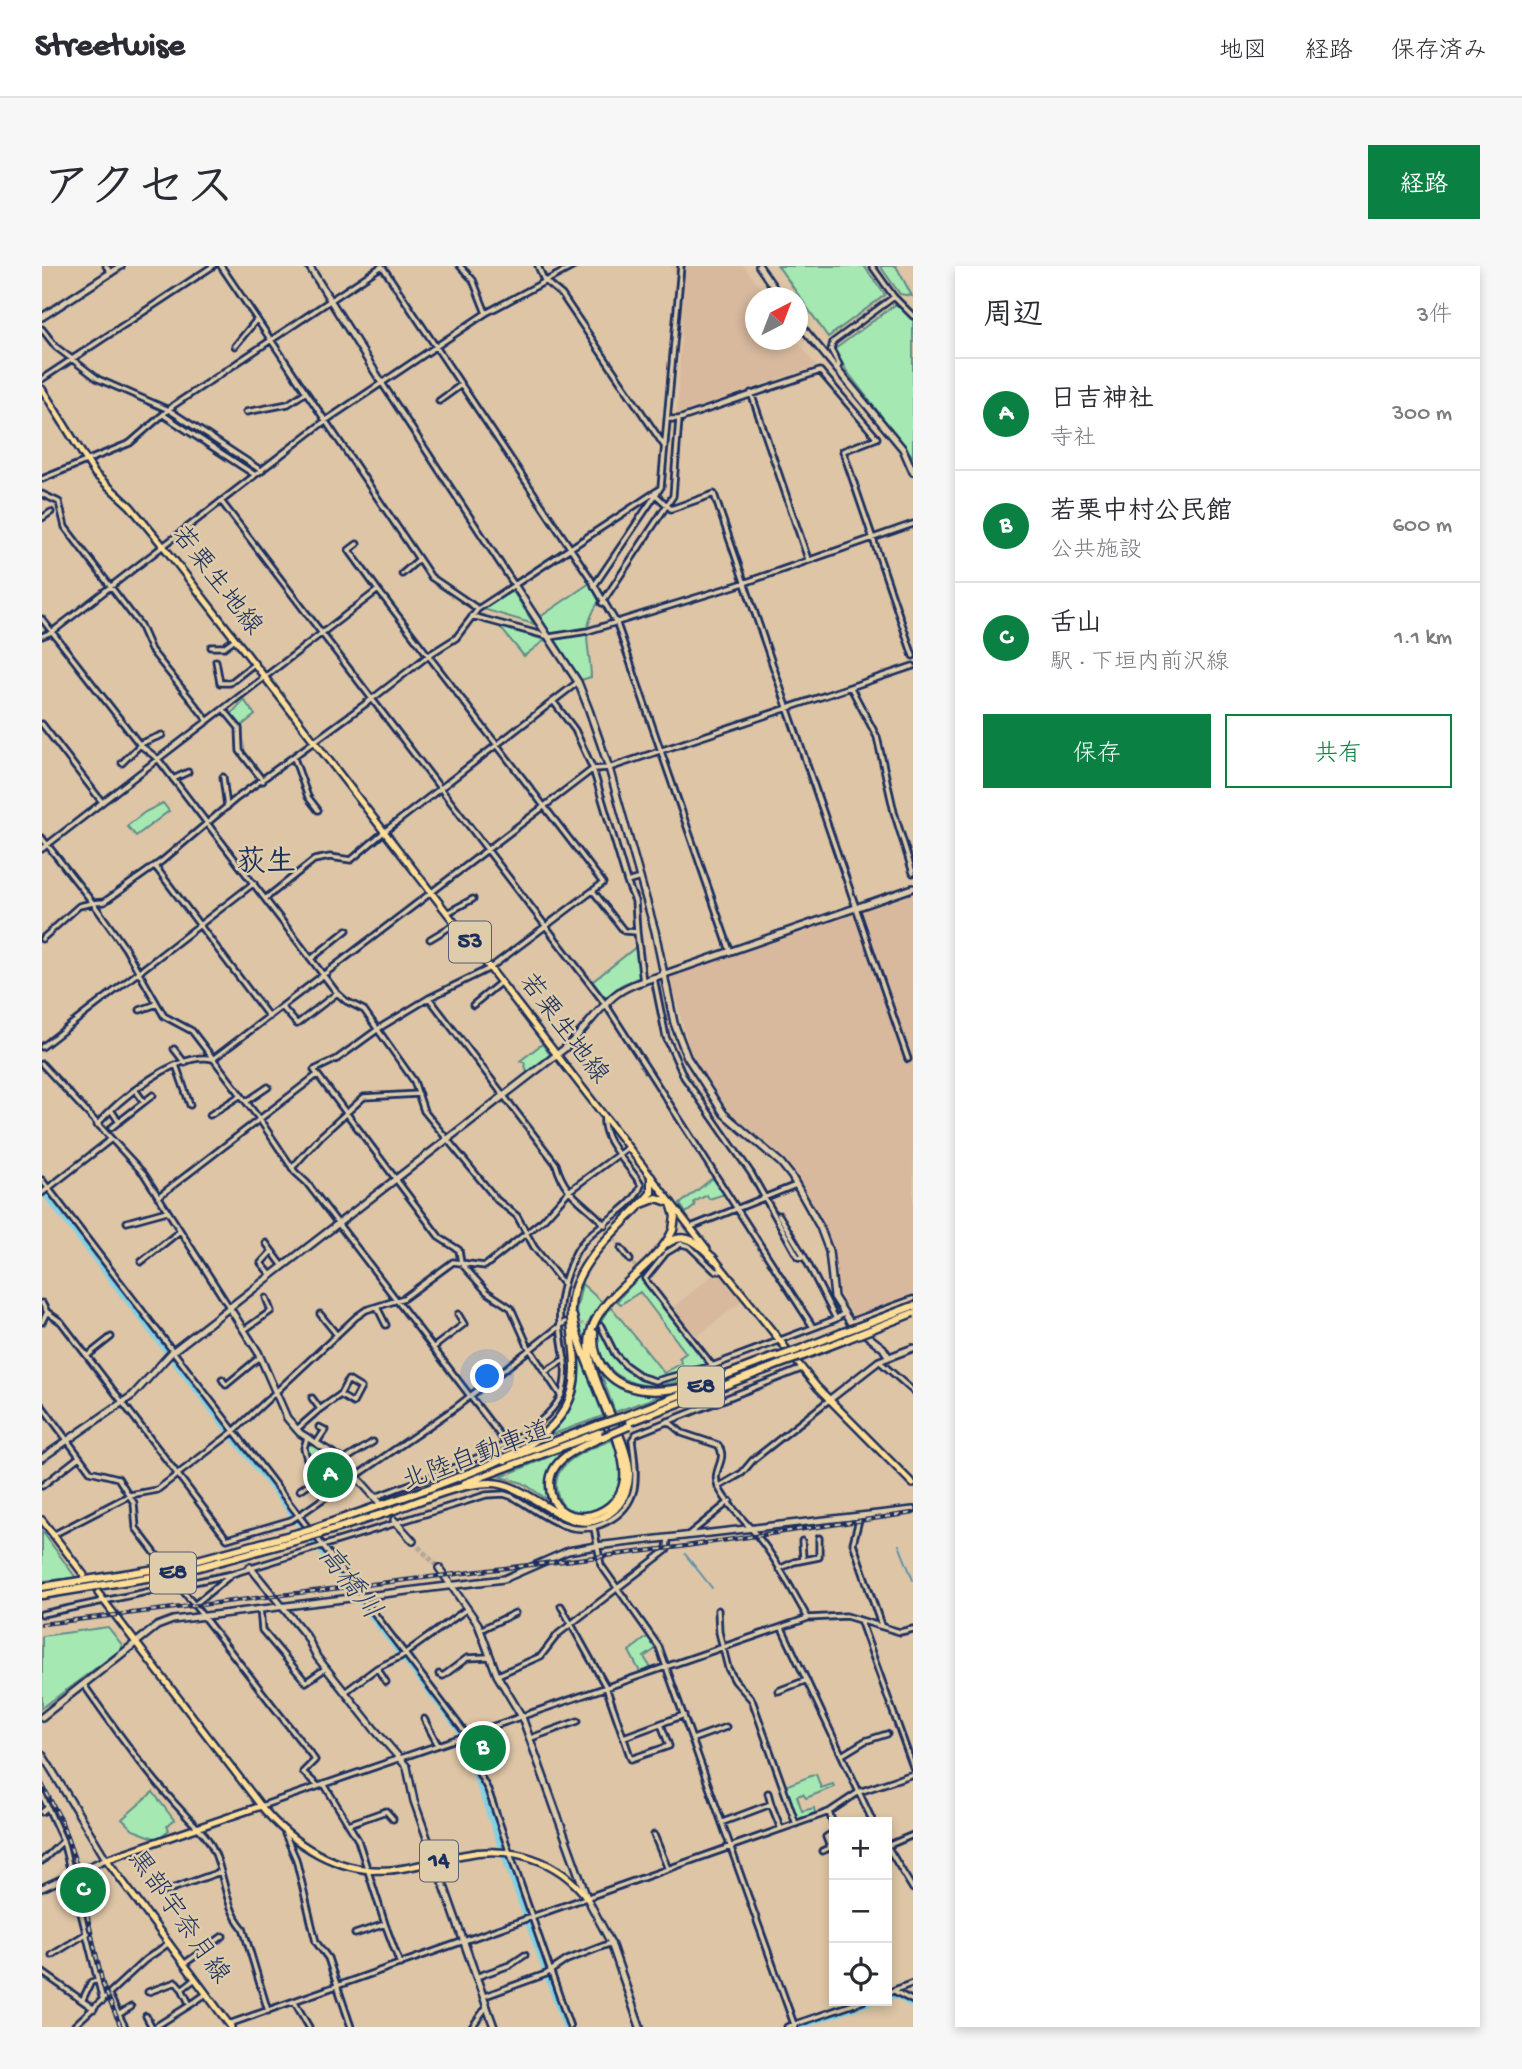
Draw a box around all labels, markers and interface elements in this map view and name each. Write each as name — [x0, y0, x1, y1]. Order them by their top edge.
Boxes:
text: Streetwise — [35, 29, 185, 67]
text: 地図 — [1219, 38, 1267, 67]
text: 経路 — [1305, 38, 1353, 67]
text: 保存済み — [1391, 38, 1487, 67]
button: 経路 — [1368, 145, 1480, 219]
text: アクセス — [42, 163, 235, 221]
north arrow — [745, 287, 808, 350]
text: 周辺 — [983, 300, 1043, 335]
text: 3件 — [1417, 303, 1452, 330]
text: 日吉神社 — [1050, 386, 1154, 417]
text: A — [999, 401, 1013, 428]
text: 300 m — [1392, 401, 1452, 428]
text: 寺社 — [1050, 426, 1096, 453]
text: 若栗中村公民館 — [1050, 498, 1232, 529]
text: B — [1000, 513, 1012, 540]
text: 600 m — [1392, 513, 1452, 540]
street label: 若栗生地線 — [163, 521, 268, 643]
text: 公共施設 — [1050, 538, 1142, 565]
text: 舌山 — [1050, 610, 1102, 641]
text: C — [1000, 625, 1012, 652]
text: 1.1 km — [1394, 625, 1452, 652]
text: 駅 · 下垣内前沢線 — [1050, 650, 1229, 677]
button: 保存 — [983, 714, 1211, 788]
button: 共有 — [1225, 714, 1452, 788]
district label: 荻生 — [236, 845, 296, 882]
road number: 53 — [449, 922, 491, 962]
street label: 若栗生地線 — [510, 968, 614, 1091]
your location — [470, 1359, 504, 1393]
road number: E8 — [678, 1366, 724, 1408]
street label: 北陸自動車道 — [398, 1415, 556, 1499]
pin: A — [307, 1449, 353, 1501]
water label: 高橋川 — [309, 1540, 388, 1627]
road number: E8 — [150, 1553, 196, 1594]
pin: B — [460, 1722, 506, 1774]
map controls — [829, 1817, 892, 2006]
button: + — [829, 1817, 892, 1880]
road number: 14 — [420, 1840, 458, 1882]
street label: 黒部宇奈月線 — [120, 1844, 236, 1991]
pin: C — [60, 1864, 106, 1916]
button: − — [829, 1880, 892, 1943]
button: locate — [829, 1943, 892, 2006]

